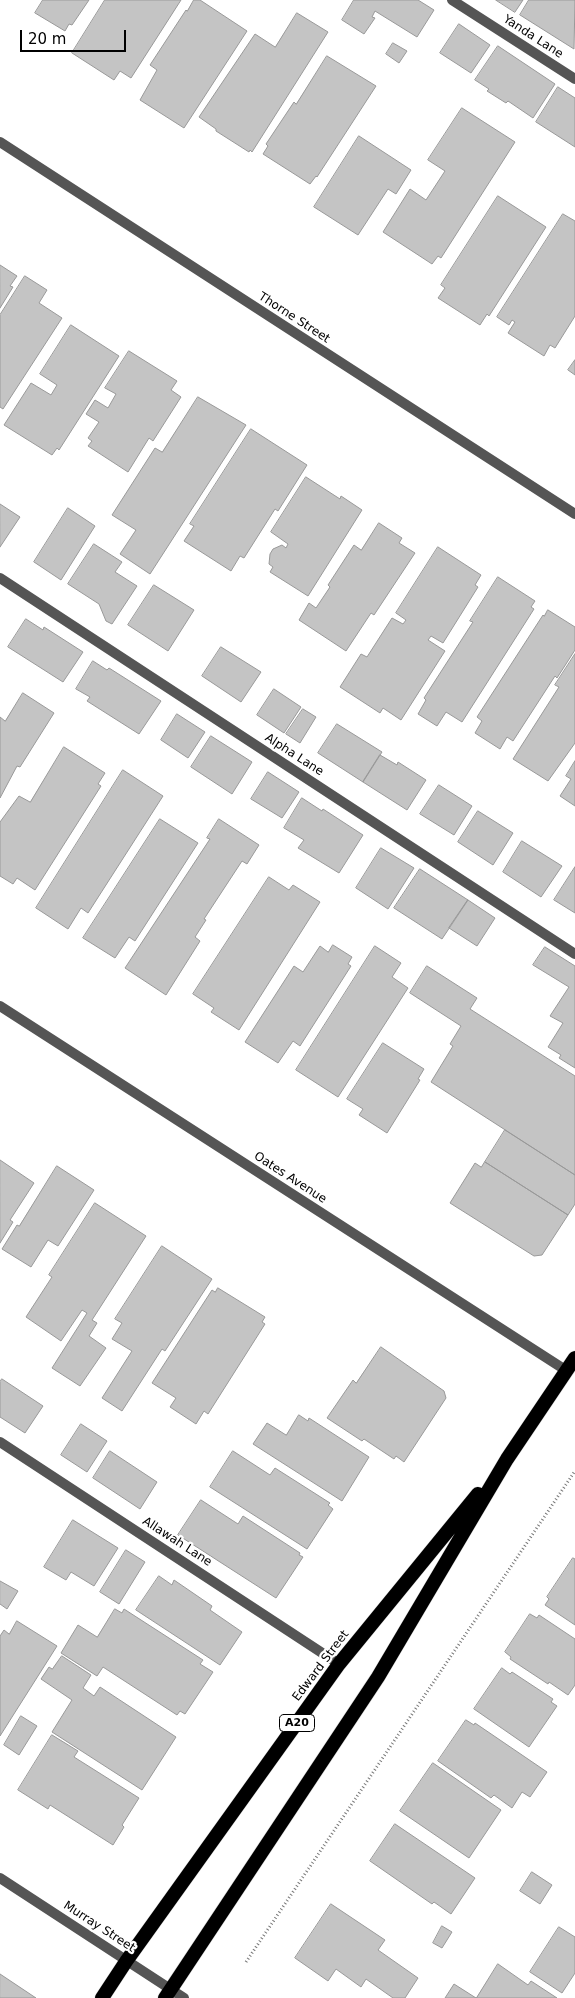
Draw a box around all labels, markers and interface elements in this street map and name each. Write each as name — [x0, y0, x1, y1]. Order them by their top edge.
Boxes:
street label: Yanda Lane — [500, 12, 566, 62]
scale bar — [22, 20, 129, 52]
text: 20 m — [28, 30, 66, 48]
street label: Thorne Street — [256, 290, 332, 346]
street label: Alpha Lane — [262, 731, 326, 779]
street label: Oates Avenue — [251, 1149, 329, 1207]
street label: Allawah Lane — [140, 1514, 214, 1570]
street label: Edward Street — [290, 1628, 352, 1704]
road number: A20 — [280, 1715, 314, 1732]
street label: Murray Street — [61, 1899, 137, 1955]

